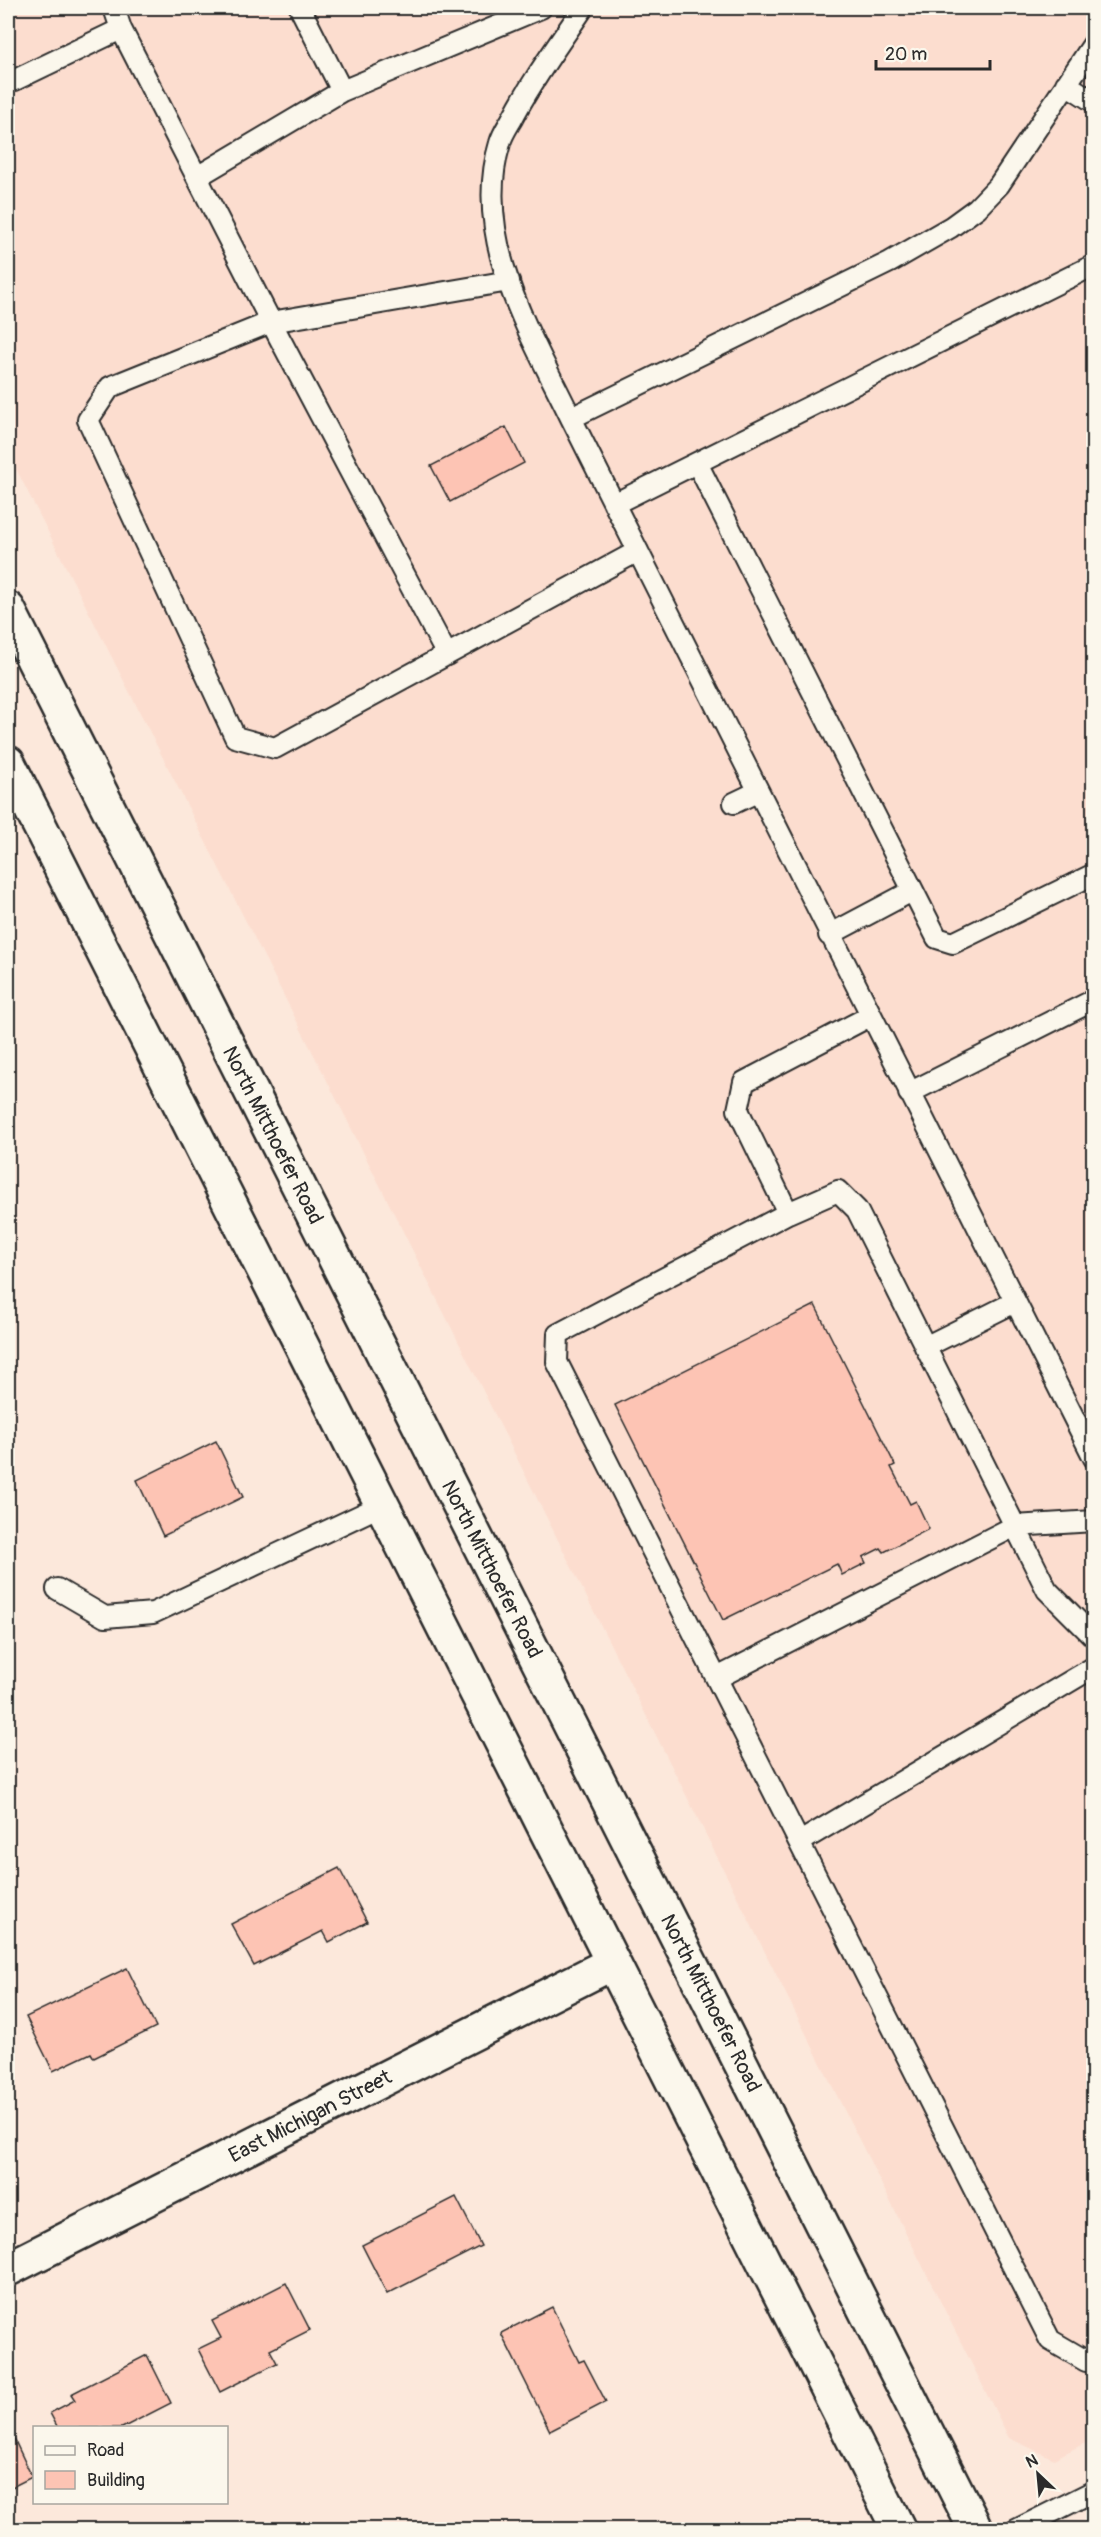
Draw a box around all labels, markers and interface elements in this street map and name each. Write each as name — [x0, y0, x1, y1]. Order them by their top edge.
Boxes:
scale bar — [876, 33, 990, 71]
text: 20 m — [885, 43, 927, 66]
street label: North Mitthoefer Road — [216, 1042, 329, 1229]
street label: North Mitthoefer Road — [435, 1476, 548, 1663]
street label: North Mitthoefer Road — [654, 1910, 767, 2097]
street label: East Michigan Street — [224, 2063, 397, 2169]
legend — [33, 2426, 228, 2504]
text: Road — [87, 2439, 124, 2462]
north arrow — [1008, 2444, 1068, 2504]
text: N — [1023, 2450, 1041, 2473]
text: Building — [87, 2469, 145, 2492]

